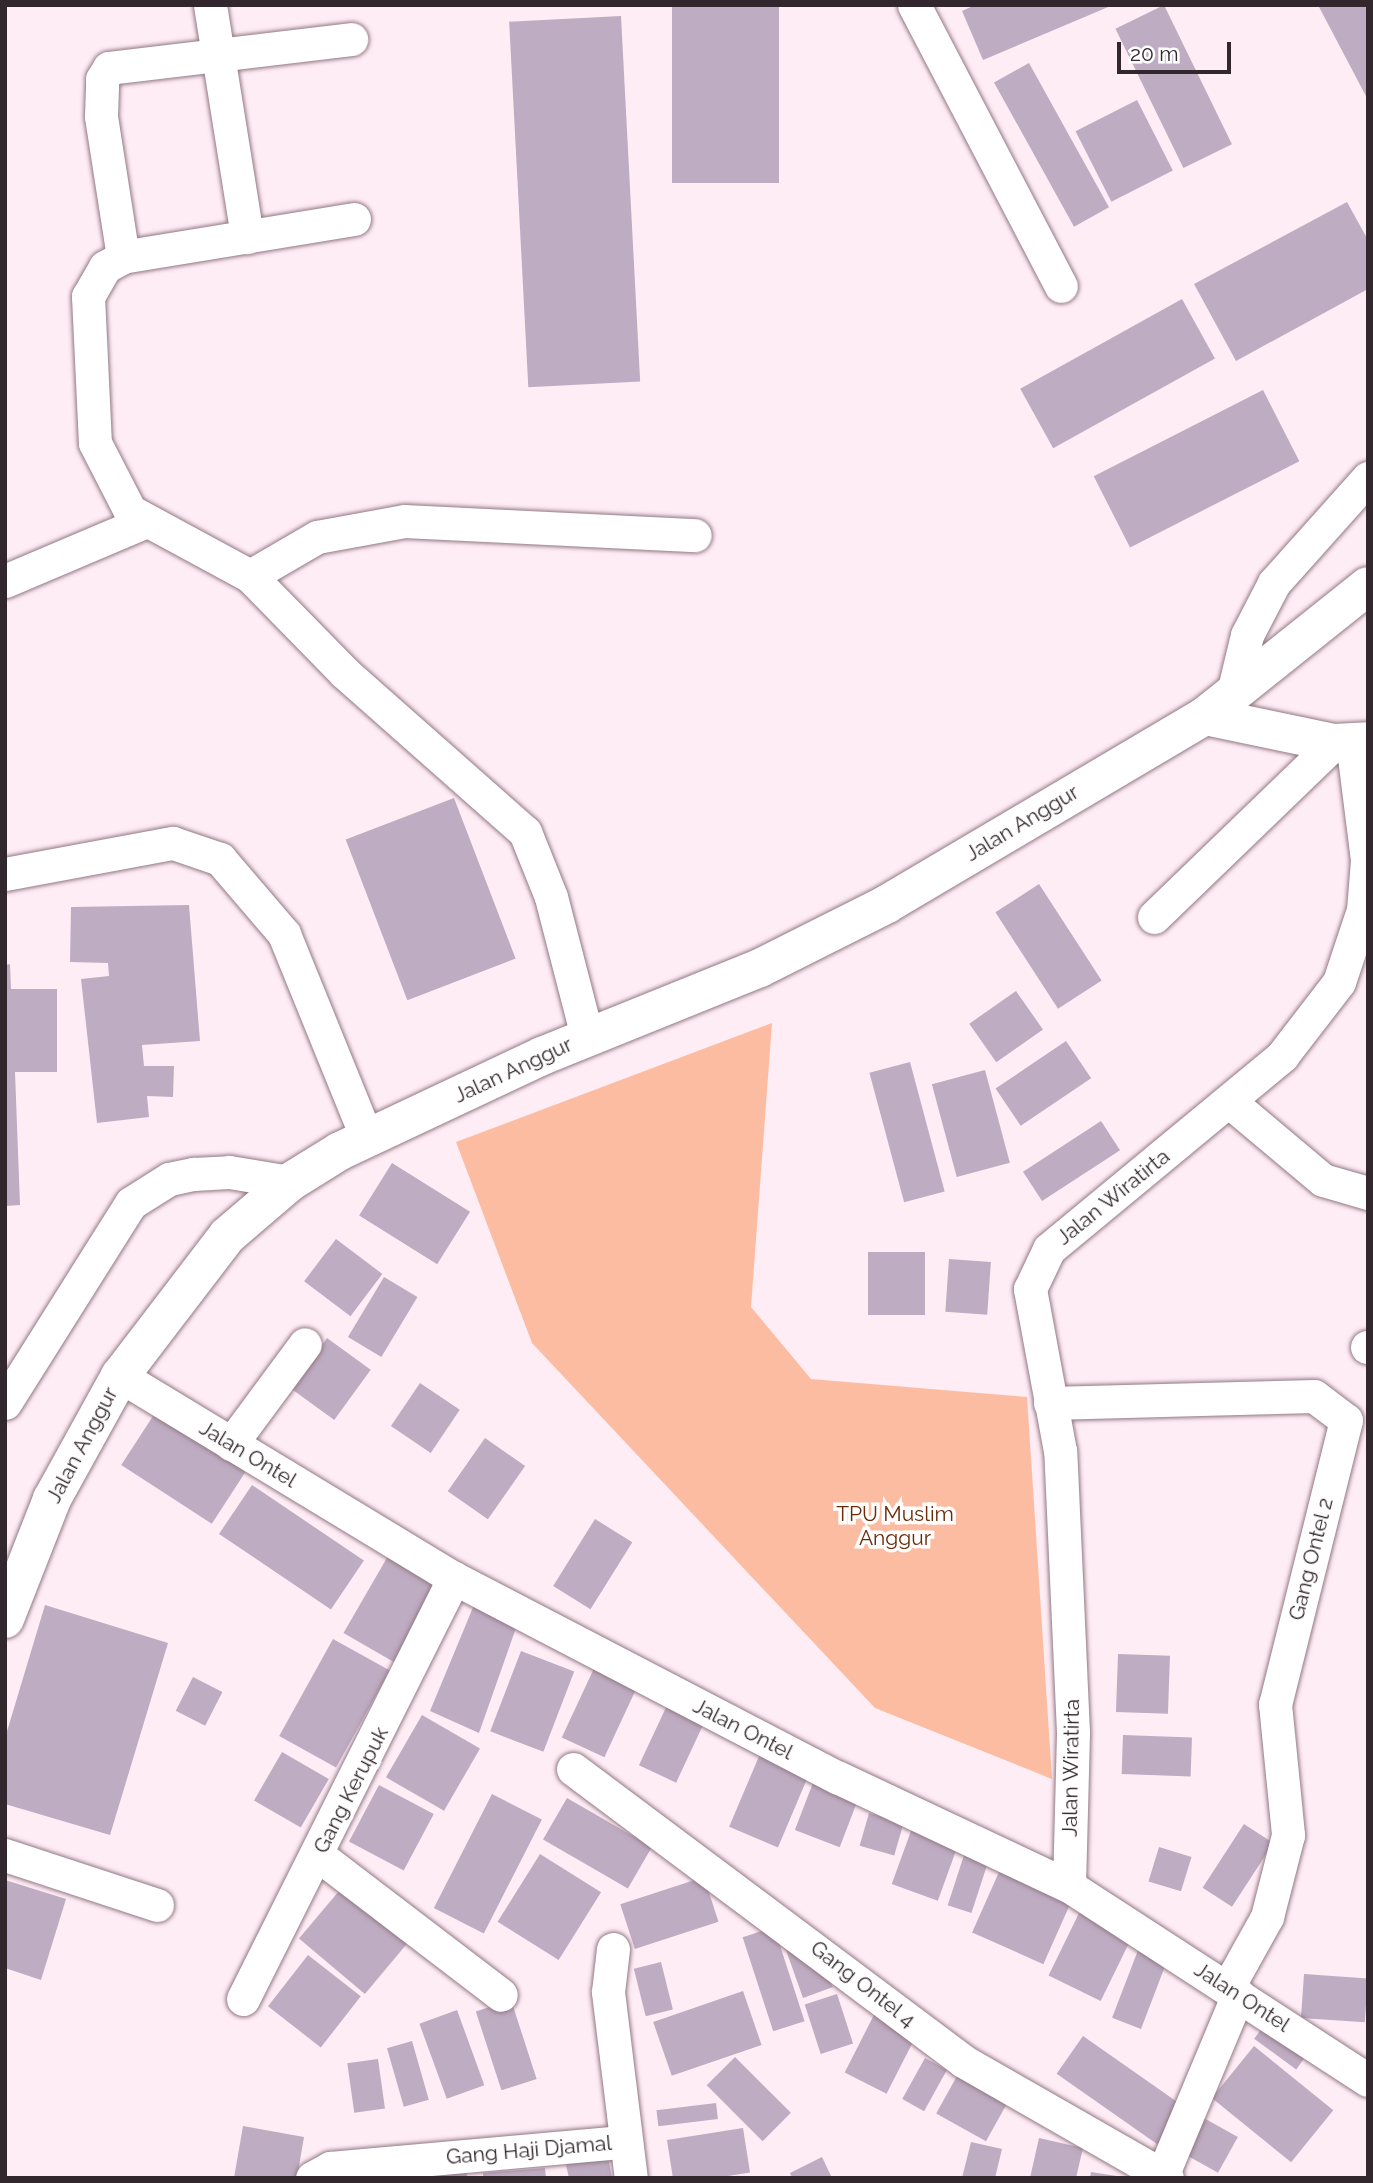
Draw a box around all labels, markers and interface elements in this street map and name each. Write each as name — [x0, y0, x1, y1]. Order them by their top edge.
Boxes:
scale bar — [1121, 28, 1235, 72]
text: 20 m — [1130, 41, 1178, 66]
street label: Jalan Anggur — [960, 779, 1084, 867]
street label: Jalan Anggur — [450, 1031, 576, 1109]
street label: Jalan Wiratirta — [1051, 1144, 1175, 1250]
street label: Jalan Anggur — [41, 1382, 123, 1508]
street label: Jalan Ontel — [195, 1415, 301, 1493]
street label: Gang Ontel 2 — [1284, 1495, 1338, 1623]
park label: TPU Muslim Anggur — [836, 1501, 954, 1551]
street label: Jalan Ontel — [689, 1693, 797, 1765]
street label: Jalan Wiratirta — [1057, 1698, 1085, 1838]
street label: Gang Kerupuk — [308, 1723, 394, 1857]
street label: Gang Ontel 4 — [805, 1935, 921, 2033]
street label: Jalan Ontel — [1189, 1957, 1295, 2037]
street label: Gang Haji Djamal — [445, 2130, 613, 2170]

